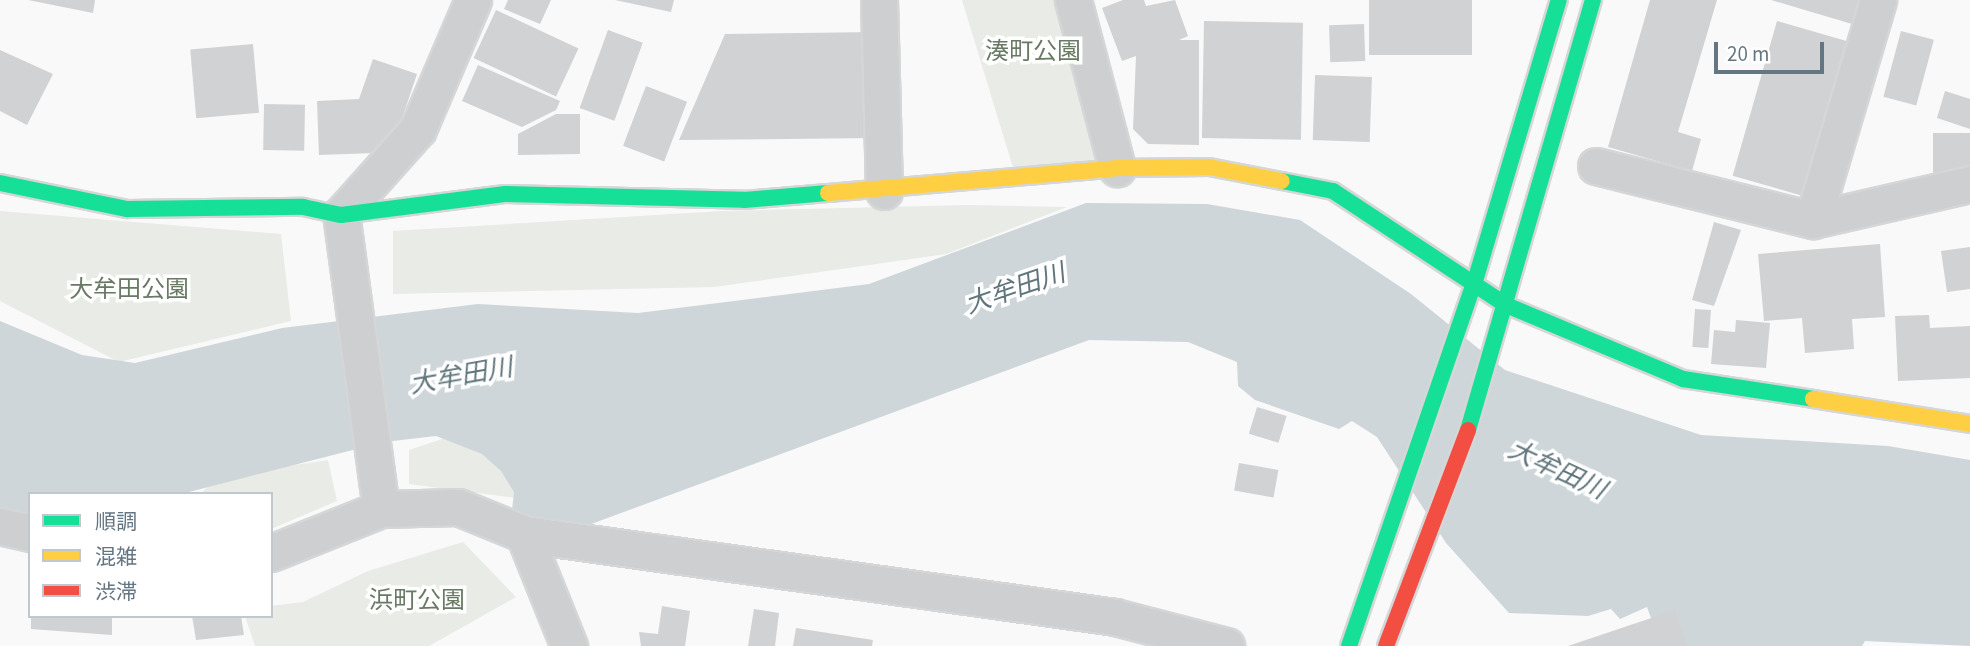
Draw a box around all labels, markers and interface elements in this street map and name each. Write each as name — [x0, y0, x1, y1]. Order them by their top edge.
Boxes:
scale bar — [1718, 28, 1828, 72]
park label: 湊町公園 — [985, 38, 1081, 66]
text: 20 m — [1727, 39, 1769, 69]
water label: 大牟田川 — [961, 257, 1069, 321]
park label: 大牟田公園 — [69, 276, 189, 304]
water label: 大牟田川 — [407, 352, 515, 400]
water label: 大牟田川 — [1503, 434, 1611, 506]
legend — [28, 492, 273, 618]
text: 順調 — [95, 507, 137, 537]
text: 混雑 — [95, 542, 137, 572]
text: 渋滞 — [95, 577, 137, 607]
park label: 浜町公園 — [369, 587, 465, 615]

